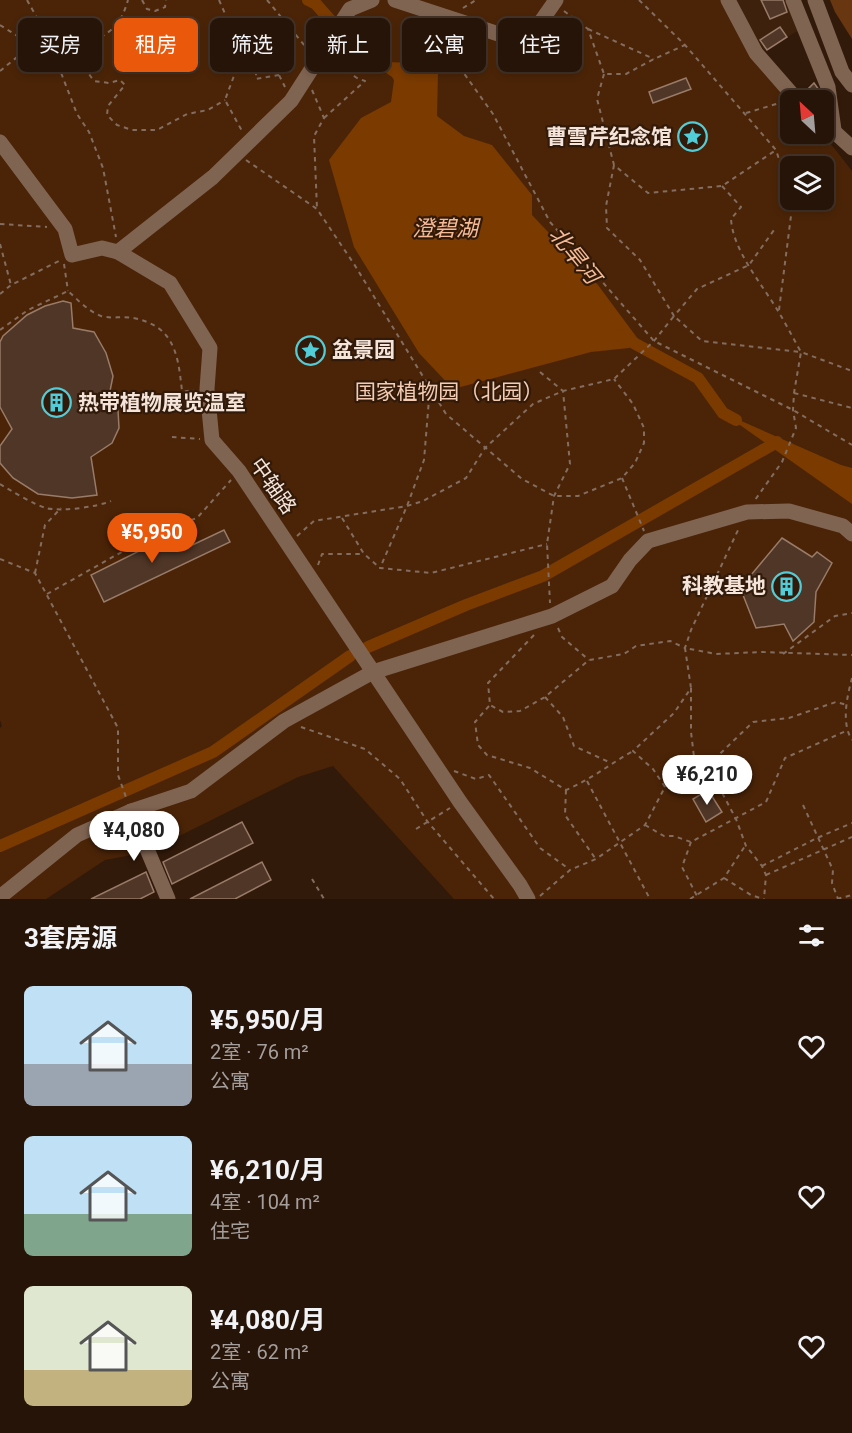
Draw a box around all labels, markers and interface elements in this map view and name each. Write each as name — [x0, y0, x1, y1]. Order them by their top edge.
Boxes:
chip: 买房 — [18, 18, 102, 72]
chip: 租房 — [114, 18, 198, 72]
chip: 筛选 — [210, 18, 294, 72]
chip: 新上 — [306, 18, 390, 72]
chip: 公寓 — [402, 18, 486, 72]
chip: 住宅 — [498, 18, 582, 72]
north arrow — [780, 90, 834, 144]
map controls — [780, 90, 834, 210]
place icon: 曹雪芹纪念馆 — [677, 121, 709, 153]
place label: 曹雪芹纪念馆 — [546, 125, 672, 149]
button: layers — [780, 156, 834, 210]
water label: 澄碧湖 — [412, 216, 481, 241]
water label: 北旱河 — [544, 222, 608, 292]
place icon: 盆景园 — [295, 334, 327, 366]
place label: 盆景园 — [332, 338, 395, 362]
park label: 国家植物园（北园） — [355, 380, 544, 404]
building icon: 热带植物展览温室 — [41, 387, 73, 419]
place label: 热带植物展览温室 — [78, 391, 246, 415]
street label: 中轴路 — [245, 453, 301, 519]
pin: ¥5,950 — [103, 513, 201, 564]
text: ¥5,950 — [121, 520, 183, 544]
building icon: 科教基地 — [771, 570, 803, 602]
place label: 科教基地 — [682, 574, 766, 598]
pin: ¥6,210 — [658, 755, 756, 806]
text: ¥6,210 — [676, 762, 738, 786]
pin: ¥4,080 — [85, 811, 183, 862]
text: ¥4,080 — [103, 818, 165, 842]
icon: filters — [795, 919, 828, 952]
text: 3套房源 — [24, 923, 117, 953]
text: ¥5,950/月 — [210, 1005, 326, 1035]
icon: home — [72, 1010, 144, 1082]
icon: heart — [795, 1030, 828, 1063]
text: 2室 · 76 m² — [210, 1040, 309, 1064]
text: 公寓 — [210, 1069, 250, 1093]
text: ¥6,210/月 — [210, 1155, 326, 1185]
icon: home — [72, 1160, 144, 1232]
icon: heart — [795, 1180, 828, 1213]
text: 4室 · 104 m² — [210, 1190, 320, 1214]
text: 住宅 — [210, 1219, 250, 1243]
text: ¥4,080/月 — [210, 1305, 326, 1335]
icon: home — [72, 1310, 144, 1382]
icon: heart — [795, 1330, 828, 1363]
text: 2室 · 62 m² — [210, 1340, 309, 1364]
text: 公寓 — [210, 1369, 250, 1393]

